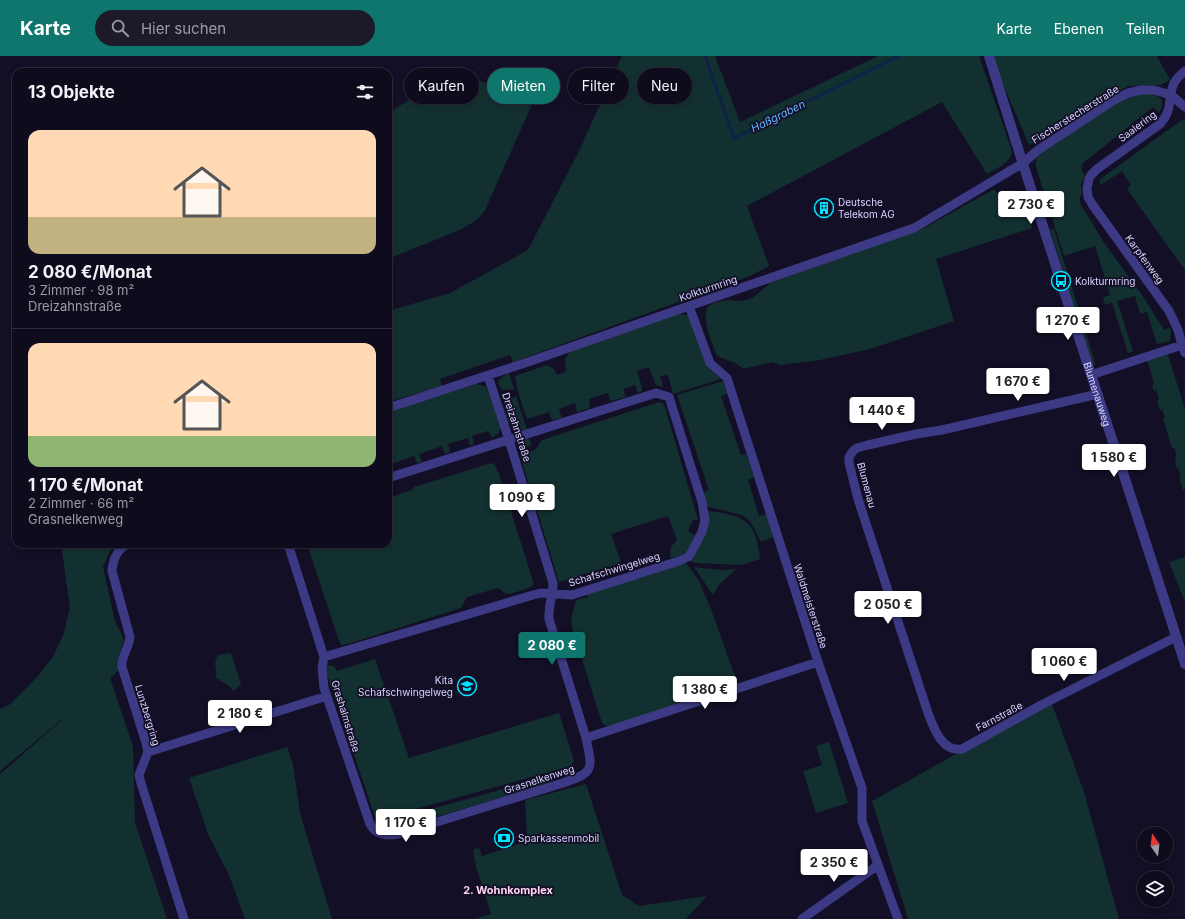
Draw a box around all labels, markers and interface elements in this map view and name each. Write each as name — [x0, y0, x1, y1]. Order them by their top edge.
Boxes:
search box — [95, 10, 375, 46]
text: Karte — [20, 17, 71, 40]
icon: search — [109, 17, 131, 39]
text: Hier suchen — [141, 19, 226, 38]
text: Karte — [996, 20, 1032, 37]
text: Ebenen — [1054, 20, 1104, 37]
text: Teilen — [1126, 20, 1165, 37]
chip: Kaufen — [404, 68, 479, 104]
chip: Mieten — [487, 68, 560, 104]
chip: Filter — [568, 68, 629, 104]
chip: Neu — [637, 68, 692, 104]
icon: filters — [354, 81, 376, 103]
text: 13 Objekte — [28, 82, 115, 102]
street label: Fischerstecherstraße — [1029, 82, 1121, 146]
water label: Haßgraben — [749, 97, 808, 135]
street label: Saalering — [1116, 108, 1158, 144]
icon: home — [166, 156, 238, 228]
pin: 2 730 € — [994, 191, 1068, 225]
place label: Deutsche Telekom AG — [838, 196, 895, 220]
text: 2 730 € — [1007, 196, 1055, 212]
building icon: Deutsche Telekom AG — [813, 197, 835, 219]
street label: Karpfenweg — [1123, 232, 1167, 286]
text: 2 080 €/Monat — [28, 262, 152, 282]
bus stop icon: Kolkturmring — [1050, 270, 1072, 292]
street label: Kolkturmring — [677, 272, 739, 304]
place label: Kolkturmring — [1075, 275, 1135, 287]
text: 3 Zimmer · 98 m² — [28, 282, 134, 298]
text: Dreizahnstraße — [28, 298, 122, 314]
pin: 1 270 € — [1031, 307, 1105, 341]
text: 1 270 € — [1046, 312, 1090, 328]
street label: Blumenauweg — [1081, 360, 1113, 428]
pin: 1 670 € — [981, 368, 1055, 402]
icon: home — [166, 369, 238, 441]
text: 1 670 € — [995, 373, 1041, 389]
street label: Dreizahnstraße — [500, 391, 534, 463]
pin: 1 440 € — [845, 397, 919, 431]
text: 1 440 € — [858, 402, 906, 418]
pin: 1 580 € — [1077, 444, 1151, 478]
text: 1 580 € — [1091, 449, 1137, 465]
street label: Blumenau — [855, 461, 879, 509]
text: 1 170 €/Monat — [28, 475, 143, 495]
pin: 1 090 € — [485, 484, 559, 518]
text: 1 090 € — [499, 489, 545, 505]
text: 2 Zimmer · 66 m² — [28, 495, 134, 511]
text: Grasnelkenweg — [28, 511, 123, 527]
street label: Schafschwingelweg — [567, 549, 661, 589]
street label: Waldmeisterstraße — [792, 562, 830, 650]
pin: 2 050 € — [851, 591, 925, 625]
text: 2 050 € — [863, 596, 913, 612]
pin: 2 080 € — [515, 632, 589, 666]
text: 2 080 € — [527, 637, 577, 653]
pin: 1 060 € — [1027, 648, 1101, 682]
text: 1 060 € — [1041, 653, 1087, 669]
place label: Kita Schafschwingelweg — [358, 674, 453, 698]
school or university icon: Kita Schafschwingelweg — [456, 675, 478, 697]
pin: 1 380 € — [668, 676, 742, 710]
street label: Grashalmstraße — [329, 678, 363, 754]
text: 1 380 € — [682, 681, 728, 697]
street label: Lunzbergring — [133, 683, 163, 747]
street label: Farnstraße — [974, 699, 1024, 733]
pin: 2 180 € — [203, 700, 277, 734]
text: 2 180 € — [217, 705, 263, 721]
street label: Grasnelkenweg — [502, 762, 576, 796]
pin: 1 170 € — [369, 809, 443, 843]
text: 1 170 € — [385, 814, 427, 830]
bank icon: Sparkassenmobil — [493, 827, 515, 849]
north arrow — [1137, 827, 1173, 863]
map controls — [1137, 827, 1173, 907]
place label: Sparkassenmobil — [518, 832, 599, 844]
pin: 2 350 € — [797, 849, 871, 883]
text: 2 350 € — [810, 854, 858, 870]
button: layers — [1137, 871, 1173, 907]
district label: 2. Wohnkomplex — [463, 883, 553, 897]

